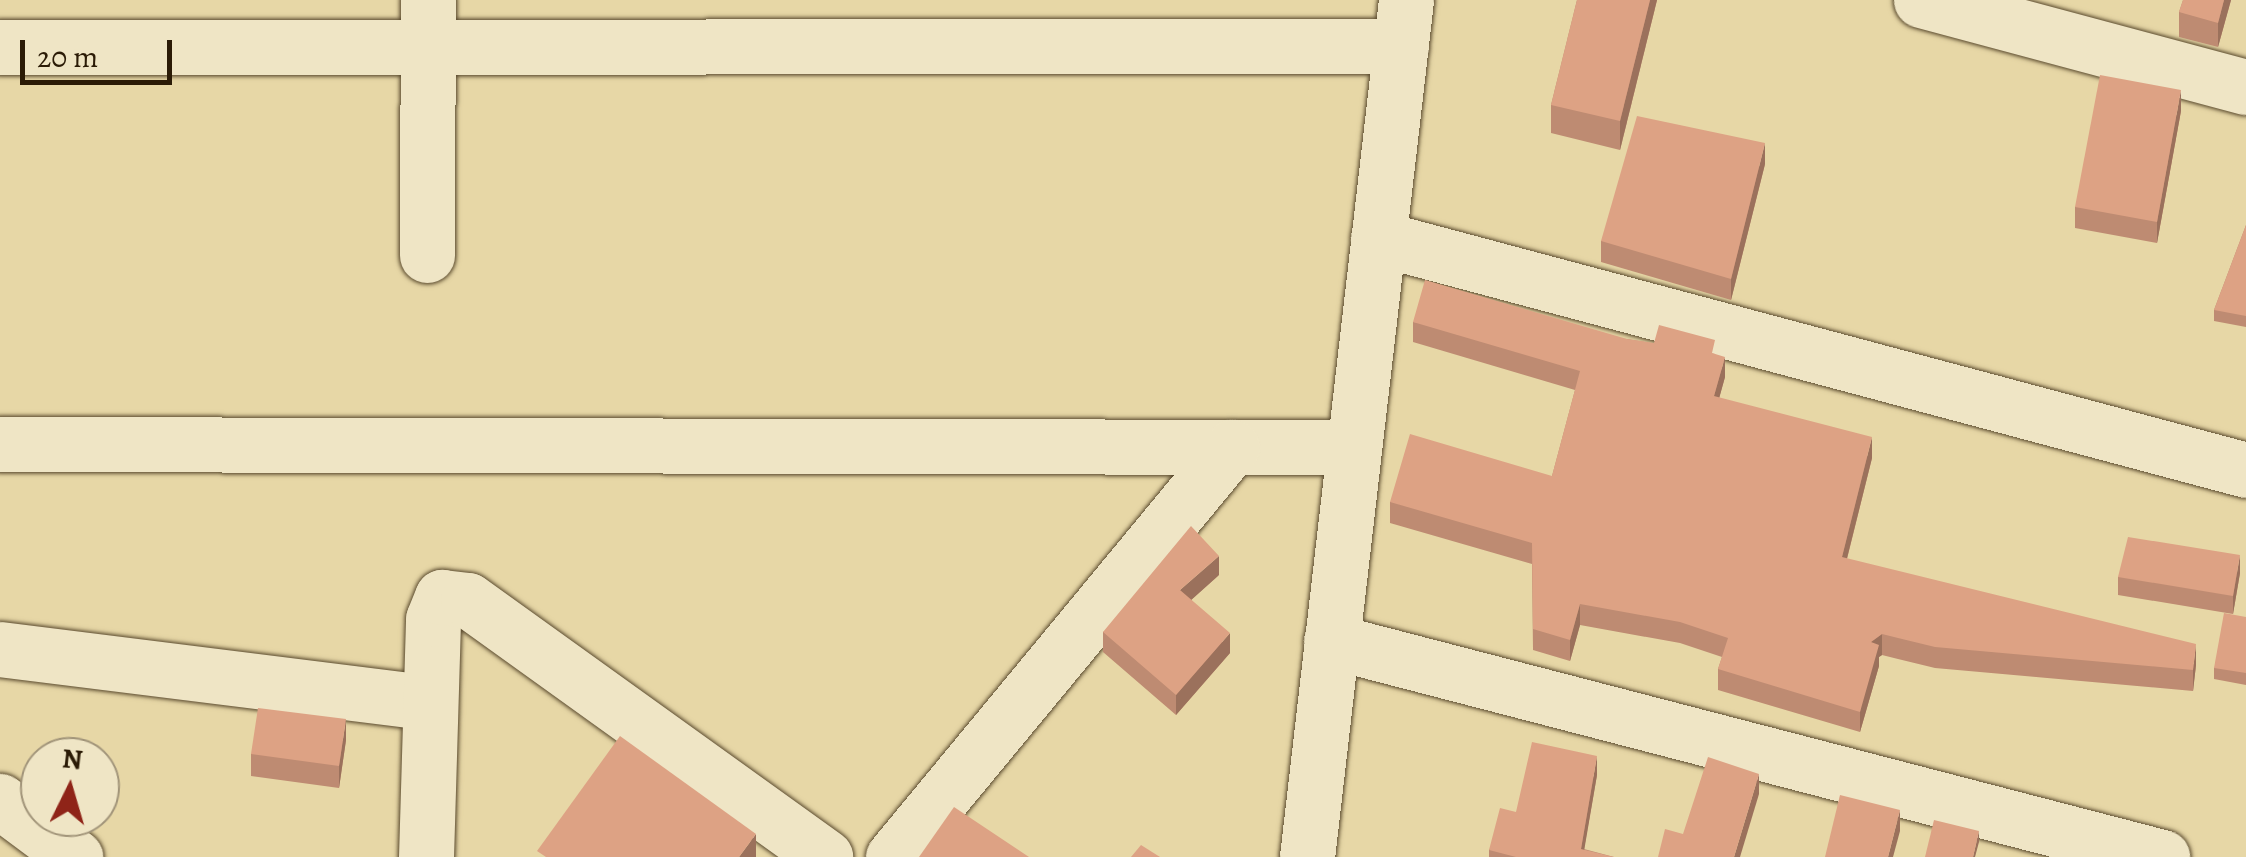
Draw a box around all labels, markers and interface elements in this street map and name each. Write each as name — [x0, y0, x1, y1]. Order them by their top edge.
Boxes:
scale bar — [25, 20, 178, 82]
text: 20 m — [37, 37, 98, 77]
north arrow — [20, 737, 120, 837]
text: N — [61, 739, 84, 779]

